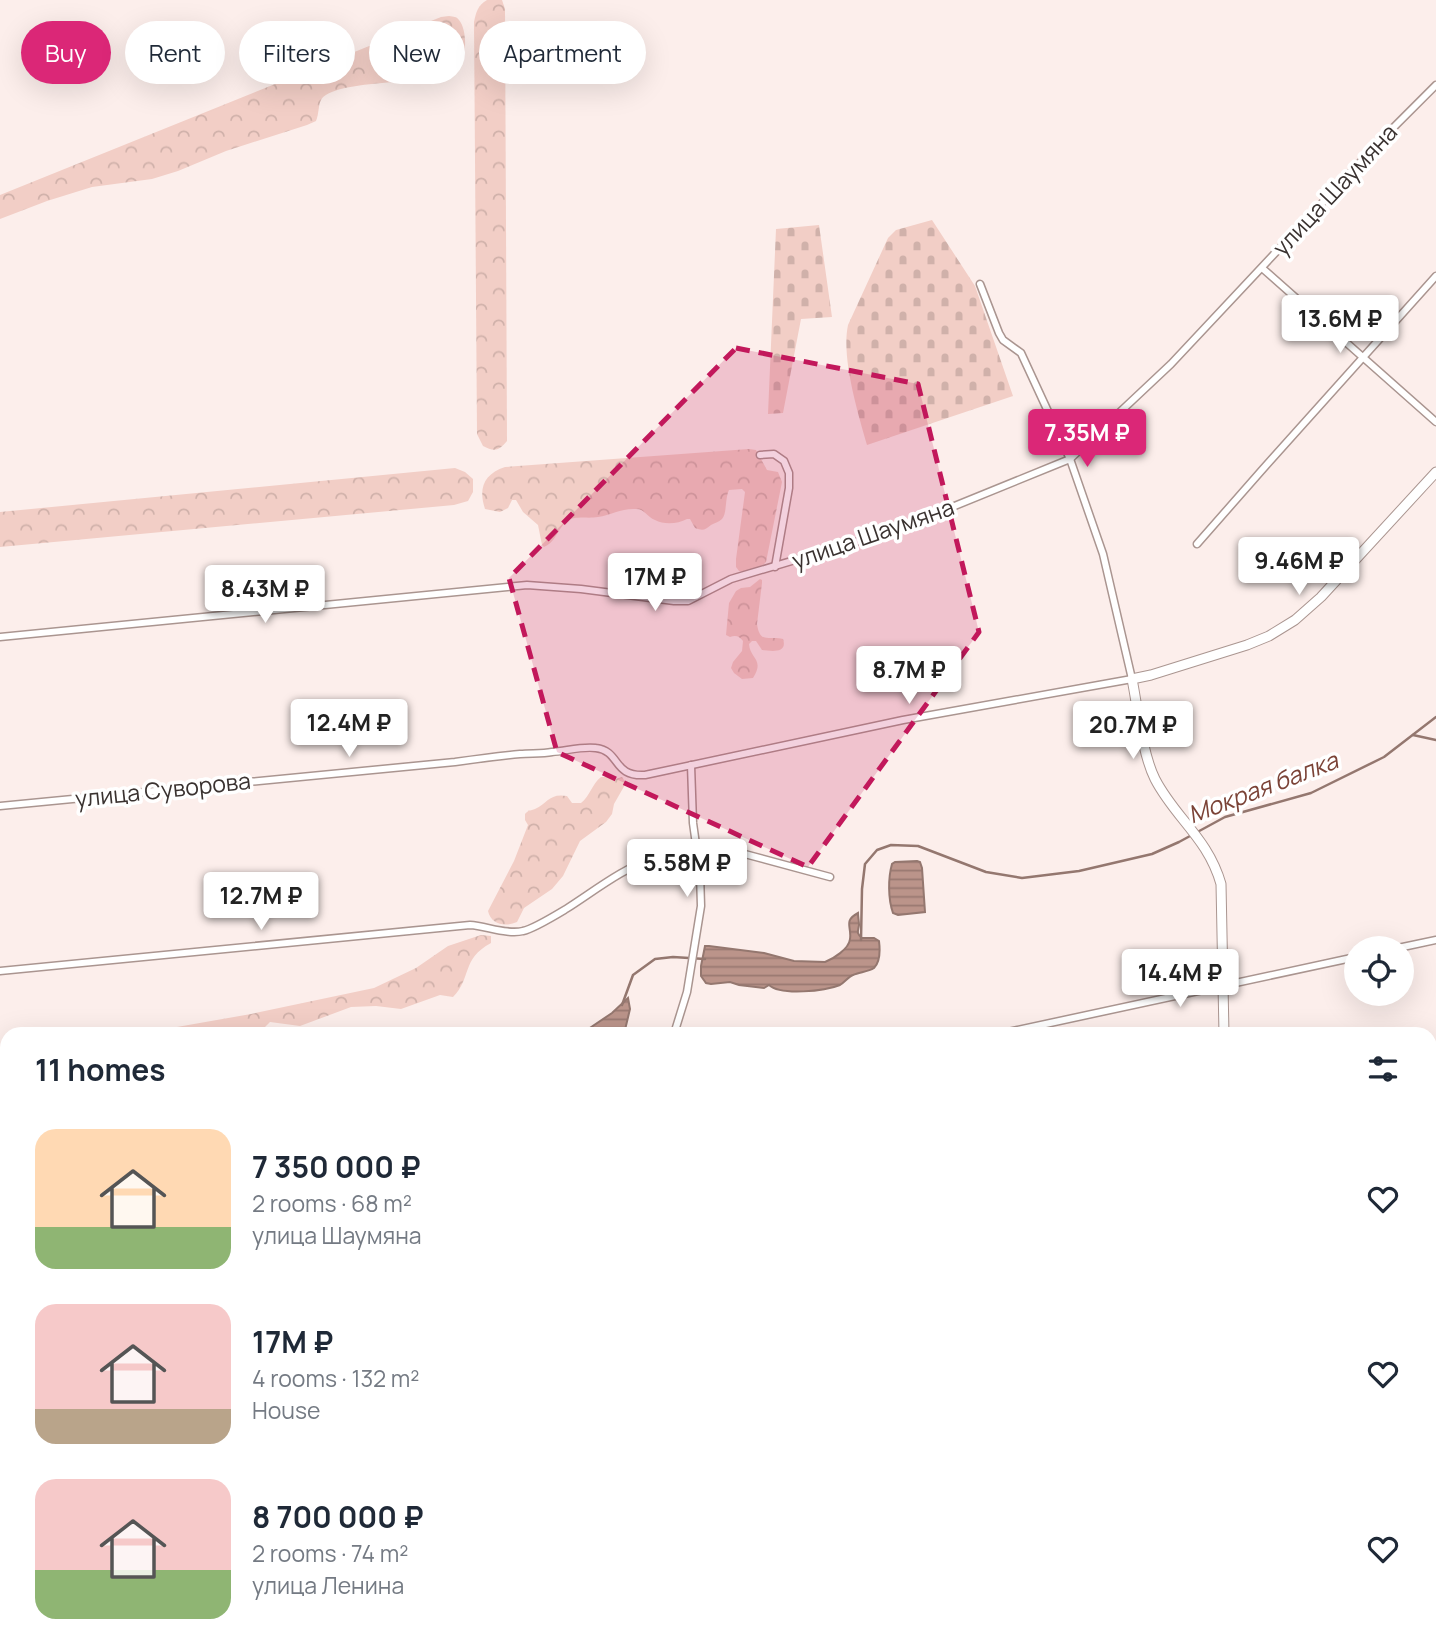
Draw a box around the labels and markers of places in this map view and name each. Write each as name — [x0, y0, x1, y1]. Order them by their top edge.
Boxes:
pin: 13.6M ₽ — [1275, 296, 1405, 355]
pin: 7.35M ₽ — [1022, 410, 1152, 469]
pin: 9.46M ₽ — [1234, 538, 1364, 597]
pin: 17M ₽ — [606, 554, 704, 613]
pin: 8.43M ₽ — [200, 566, 330, 625]
pin: 8.7M ₽ — [852, 646, 966, 706]
pin: 12.4M ₽ — [284, 700, 414, 759]
pin: 20.7M ₽ — [1068, 702, 1198, 761]
pin: 5.58M ₽ — [622, 839, 752, 899]
pin: 12.7M ₽ — [196, 872, 326, 932]
pin: 14.4M ₽ — [1115, 950, 1245, 1009]

